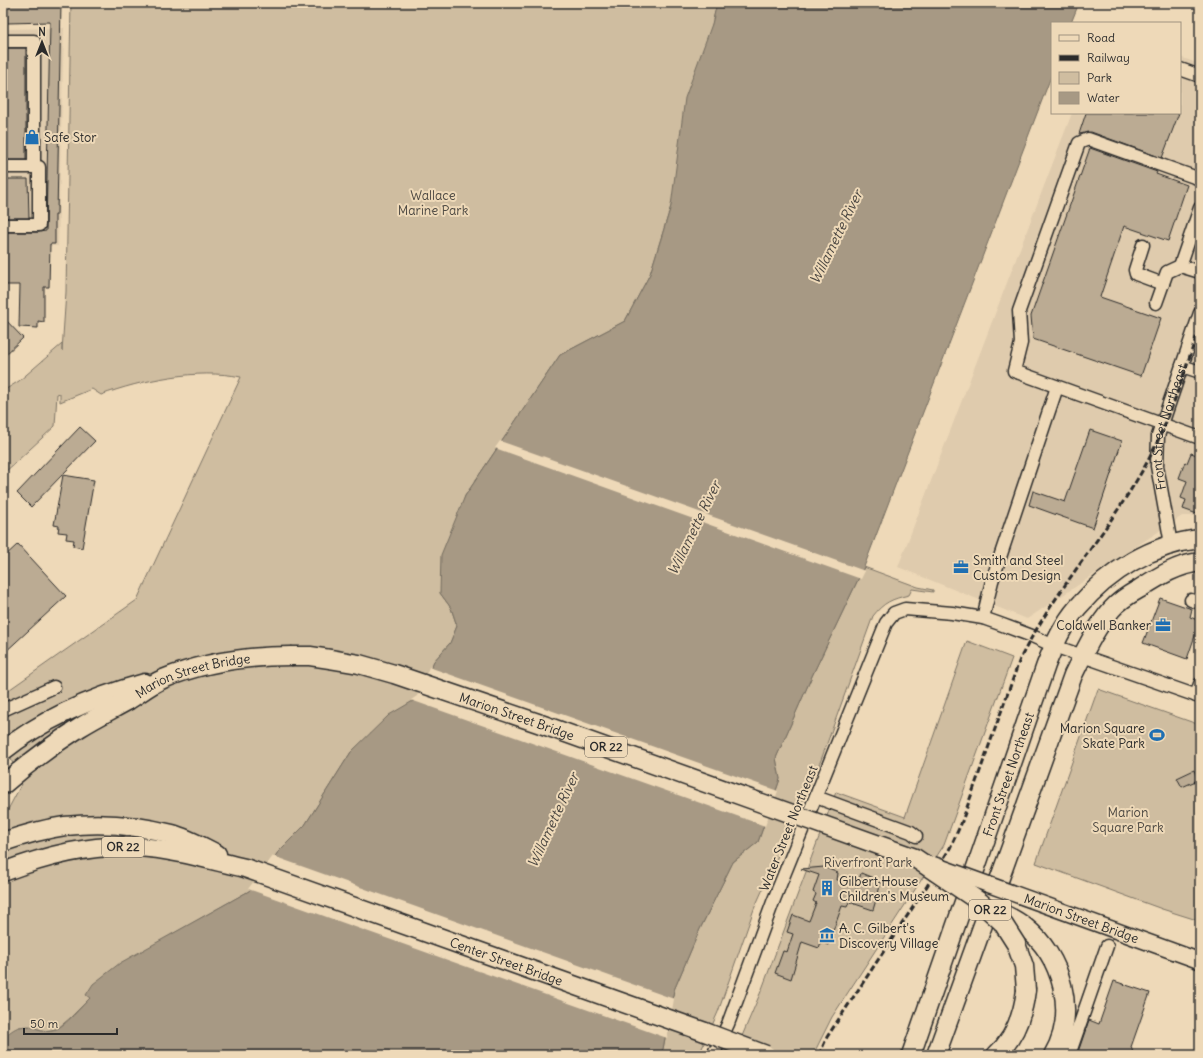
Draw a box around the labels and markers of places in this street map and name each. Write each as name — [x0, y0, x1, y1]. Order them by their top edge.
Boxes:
shop icon: Safe Stor — [23, 128, 41, 146]
place label: Safe Stor — [44, 129, 97, 146]
place label: Smith and Steel Custom Design — [973, 552, 1063, 584]
office icon: Smith and Steel Custom Design — [952, 558, 970, 576]
office icon: Coldwell Banker — [1154, 616, 1172, 634]
place label: Coldwell Banker — [1056, 617, 1152, 634]
place label: Marion Square Skate Park — [1060, 720, 1145, 752]
sports icon: Marion Square Skate Park — [1148, 726, 1166, 744]
place label: Gilbert House Children's Museum — [839, 873, 949, 905]
building icon: Gilbert House Children's Museum — [818, 879, 836, 897]
place label: A. C. Gilbert's Discovery Village — [839, 920, 938, 952]
museum icon: A. C. Gilbert's Discovery Village — [818, 926, 836, 944]

